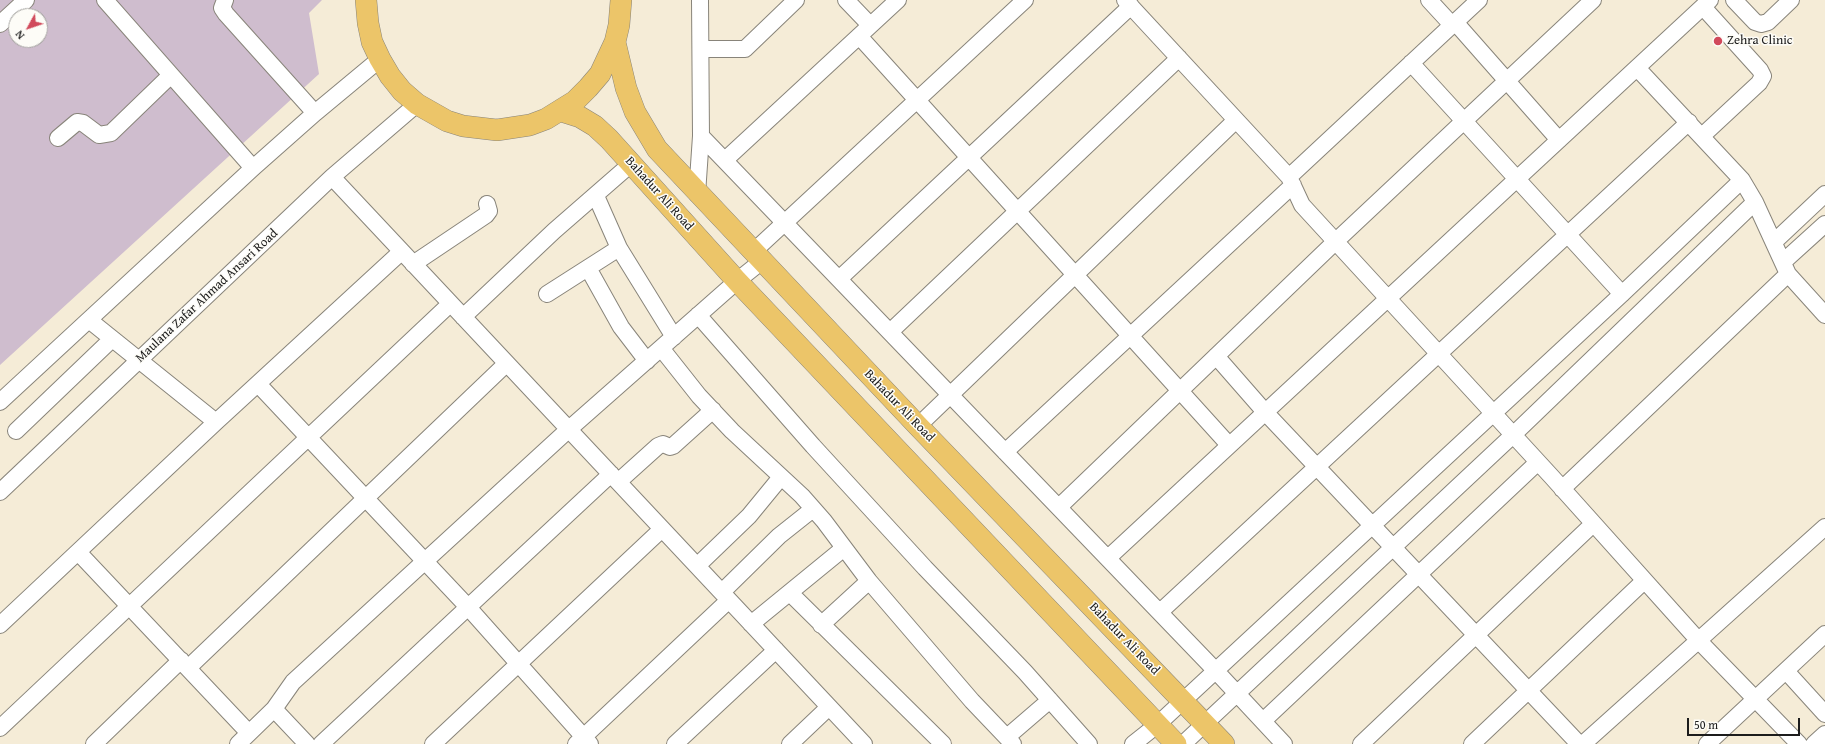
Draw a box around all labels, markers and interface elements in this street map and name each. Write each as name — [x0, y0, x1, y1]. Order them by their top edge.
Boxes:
north arrow — [8, 8, 48, 48]
text: N — [11, 27, 28, 43]
place label: Zehra Clinic — [1727, 33, 1793, 49]
marker: Zehra Clinic — [1712, 35, 1724, 47]
street label: Bahadur Ali Road — [622, 154, 696, 234]
street label: Maulana Zafar Ahmad Ansari Road — [133, 226, 281, 366]
street label: Bahadur Ali Road — [861, 367, 937, 445]
street label: Bahadur Ali Road — [1086, 600, 1162, 678]
scale bar — [1689, 710, 1802, 736]
text: 50 m — [1694, 716, 1718, 733]

